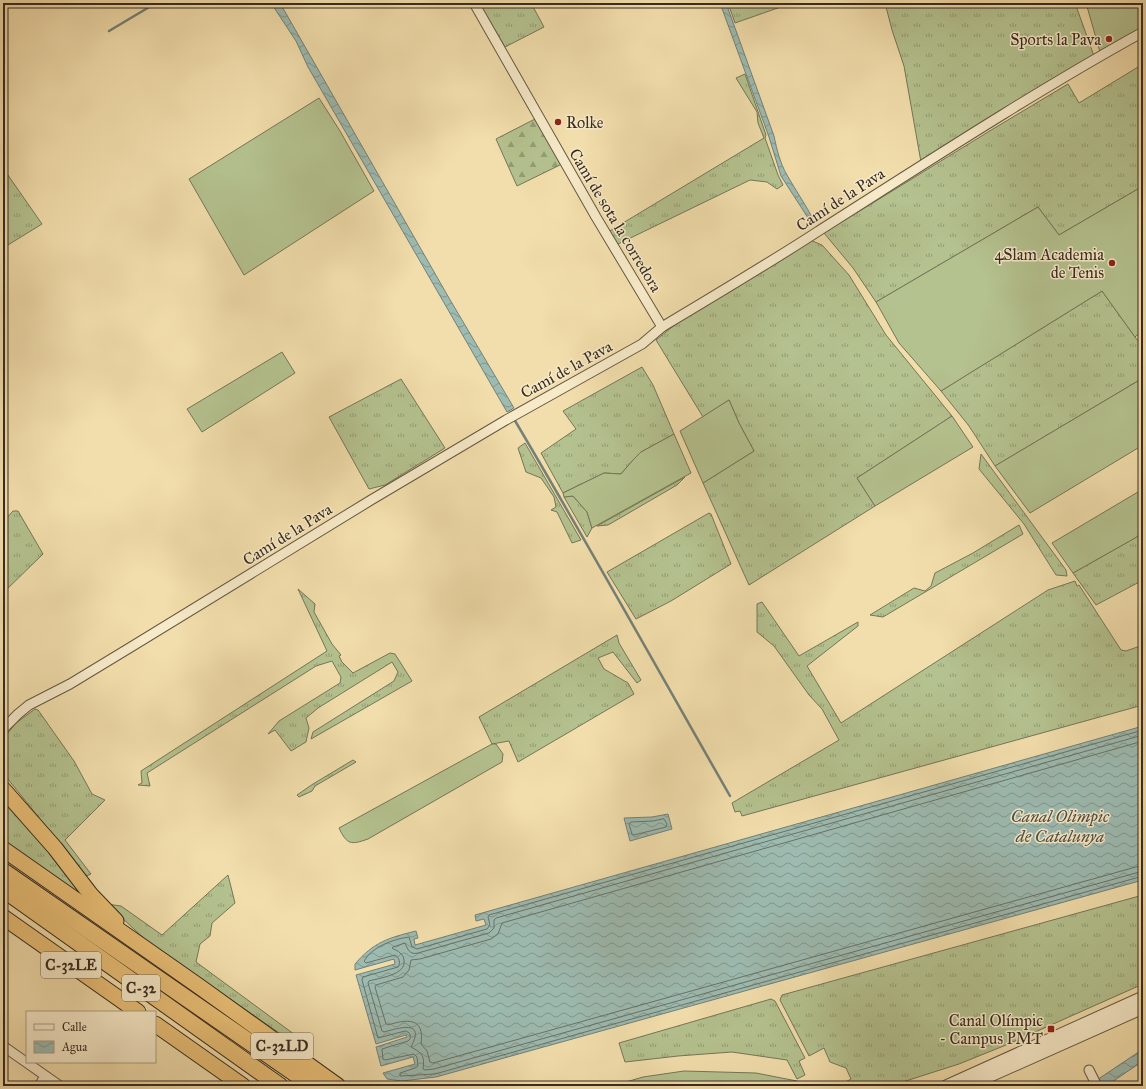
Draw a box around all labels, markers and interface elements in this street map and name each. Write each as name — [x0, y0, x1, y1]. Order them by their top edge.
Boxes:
place label: Sports la Pava — [1010, 30, 1101, 49]
marker: Sports la Pava — [1104, 34, 1114, 44]
place label: Rolke — [566, 113, 604, 132]
marker: Rolke — [553, 117, 563, 127]
street label: Camí de sota la corredora — [565, 145, 666, 296]
street label: Camí de la Pava — [793, 164, 888, 235]
place label: 4Slam Academia de Tenis — [994, 245, 1104, 282]
marker: 4Slam Academia de Tenis — [1107, 258, 1117, 268]
street label: Camí de la Pava — [517, 336, 615, 402]
street label: Camí de la Pava — [239, 499, 336, 569]
water label: Canal Olimpic de Catalunya — [1011, 806, 1110, 847]
road number: C-32LE — [41, 952, 101, 978]
road number: C-32 — [122, 975, 160, 1001]
legend — [26, 1011, 156, 1063]
place label: Canal Olímpic - Campus PMT — [940, 1011, 1043, 1048]
text: Calle — [62, 1020, 87, 1034]
marker: Canal Olímpic - Campus PMT — [1046, 1024, 1056, 1034]
road number: C-32LD — [251, 1033, 313, 1059]
text: Agua — [61, 1040, 88, 1055]

